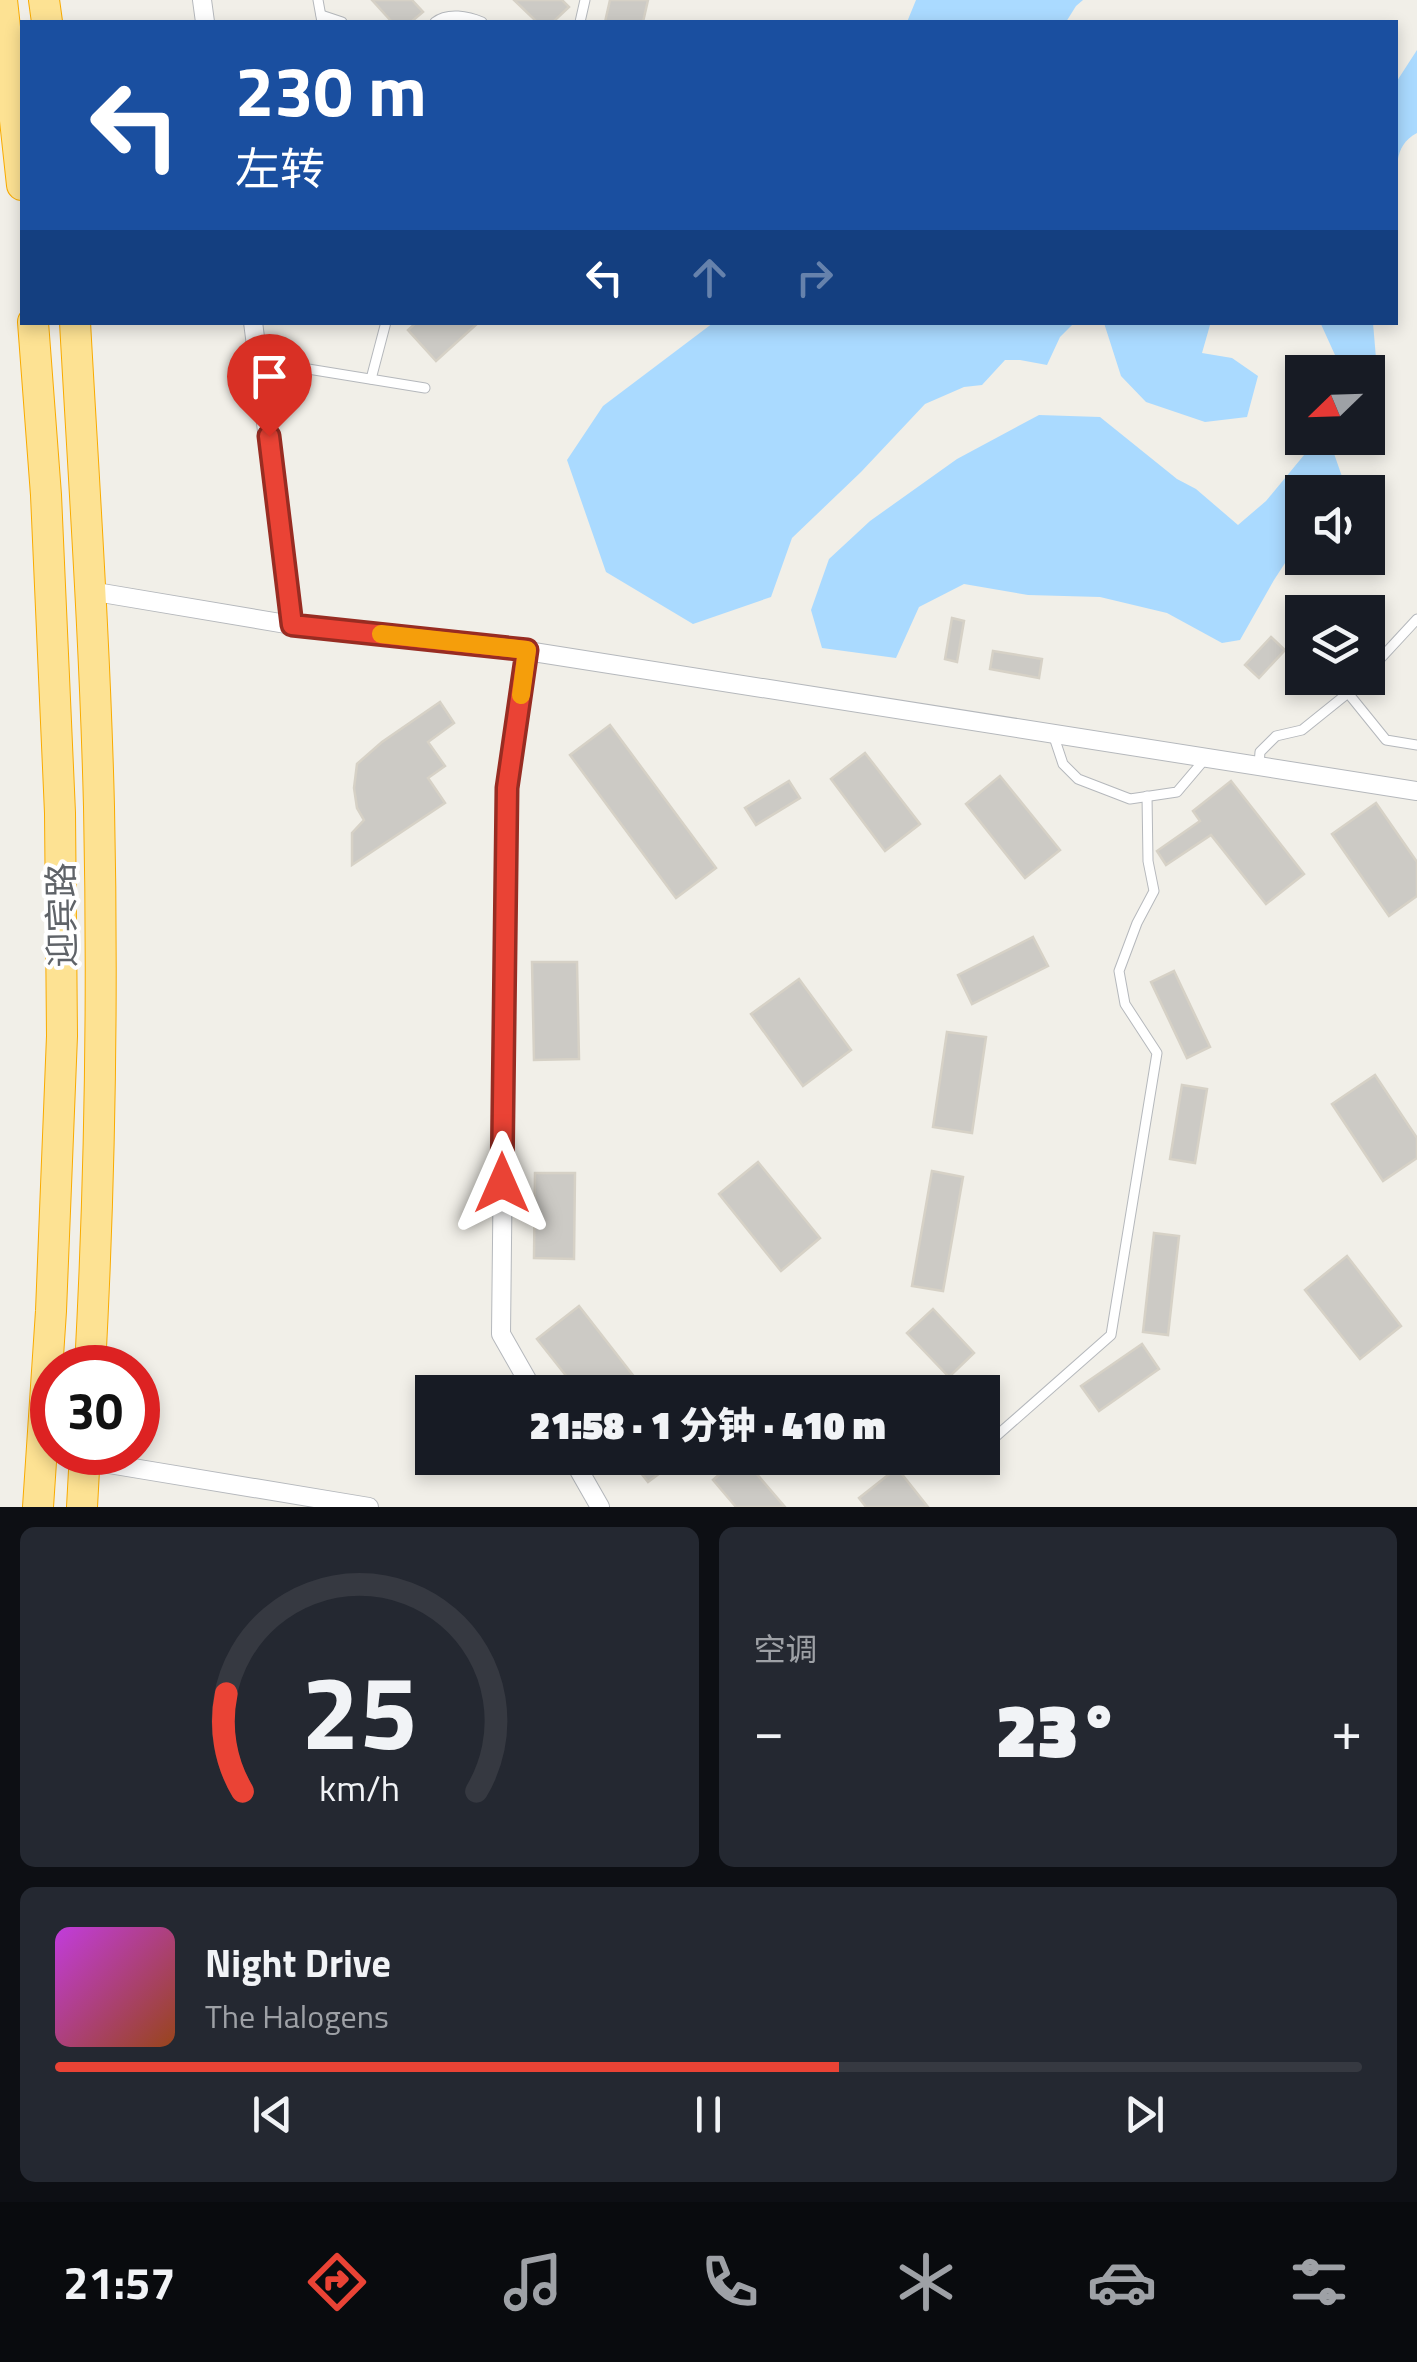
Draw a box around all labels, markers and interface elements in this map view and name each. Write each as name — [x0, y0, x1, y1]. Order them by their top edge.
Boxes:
text: 230 m — [235, 37, 427, 143]
icon: left — [70, 60, 200, 190]
text: 左转 — [235, 134, 325, 202]
icon: left — [577, 250, 632, 305]
icon: ahead — [682, 250, 737, 305]
icon: right — [787, 250, 842, 305]
pin — [227, 334, 312, 437]
icon: arrive — [242, 349, 297, 404]
north arrow — [1285, 355, 1385, 455]
map controls — [1285, 355, 1385, 695]
button: sound — [1285, 475, 1385, 575]
button: layers — [1285, 595, 1385, 695]
street label: 迎宾路 — [33, 862, 89, 968]
position arrow — [450, 1131, 554, 1235]
speed limit sign: 30 — [30, 1345, 160, 1475]
text: 21:58 · 1 分钟 · 410 m — [529, 1396, 886, 1454]
text: 空调 — [754, 1625, 818, 1673]
text: 25 — [301, 1631, 417, 1789]
text: 23° — [996, 1672, 1120, 1786]
text: − — [754, 1688, 784, 1771]
text: + — [1331, 1688, 1362, 1771]
text: km/h — [319, 1760, 400, 1815]
text: Night Drive — [205, 1934, 391, 1992]
text: The Halogens — [205, 1992, 389, 2040]
icon: previous — [245, 2087, 300, 2142]
icon: pause — [681, 2087, 736, 2142]
icon: next — [1117, 2087, 1172, 2142]
icon: directions — [302, 2247, 372, 2317]
icon: music — [498, 2247, 568, 2317]
icon: phone — [695, 2247, 765, 2317]
icon: climate — [891, 2247, 961, 2317]
icon: car — [1087, 2247, 1157, 2317]
icon: filters — [1284, 2247, 1354, 2317]
text: 21:57 — [63, 2248, 176, 2316]

